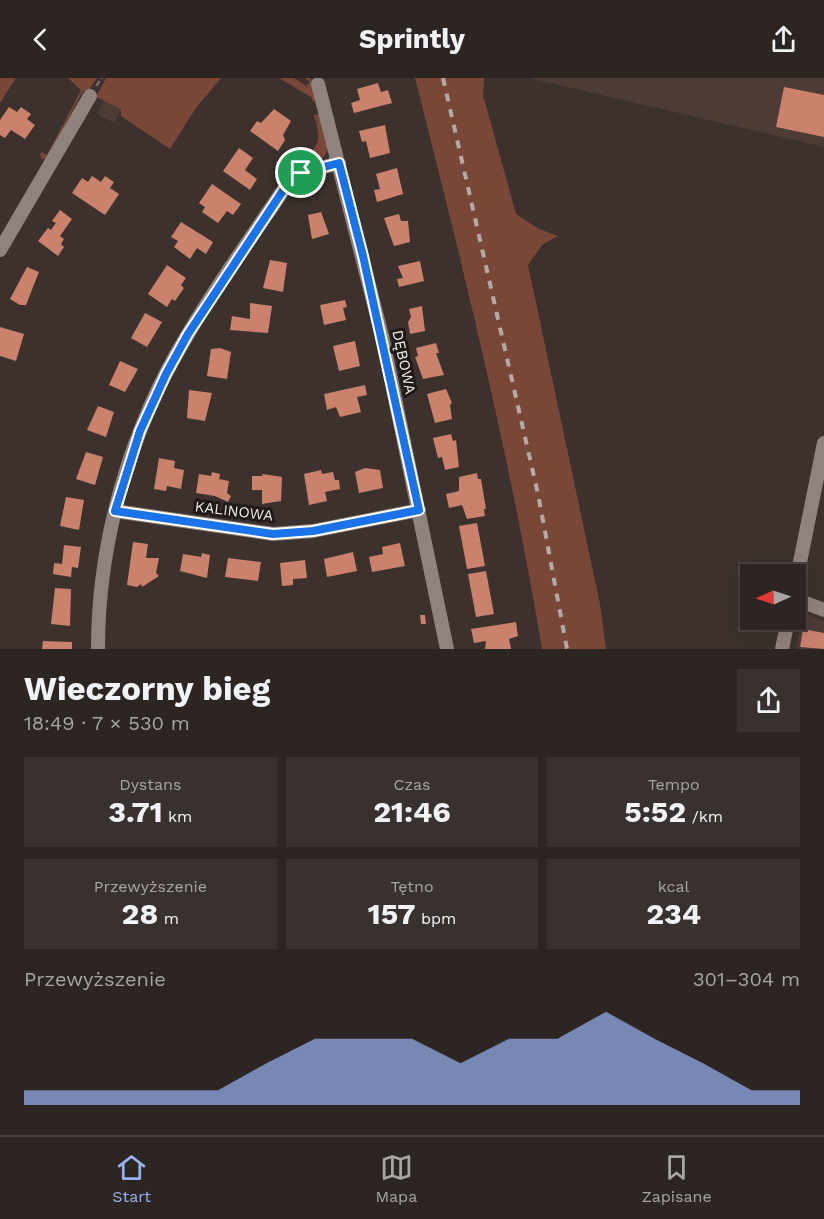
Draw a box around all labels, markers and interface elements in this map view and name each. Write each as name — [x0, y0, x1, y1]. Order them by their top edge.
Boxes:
icon: back — [24, 23, 57, 56]
text: Sprintly — [359, 23, 465, 55]
icon: share — [767, 23, 800, 56]
pin — [275, 147, 326, 198]
icon: arrive — [284, 156, 317, 189]
street label: DĘBOWA — [388, 328, 420, 396]
street label: KALINOWA — [194, 497, 274, 525]
north arrow — [740, 564, 806, 630]
map controls — [740, 564, 806, 630]
text: Wieczorny bieg — [24, 669, 270, 708]
button: share — [737, 669, 800, 732]
text: 18:49 · 7 × 530 m — [24, 711, 190, 735]
text: Dystans — [119, 775, 181, 794]
text: Czas — [393, 775, 431, 794]
text: Tempo — [648, 775, 700, 794]
text: 3.71 — [108, 794, 163, 829]
text: 21:46 — [373, 794, 451, 829]
text: 5:52 — [624, 794, 686, 829]
text: km — [163, 807, 192, 826]
text: /km — [686, 807, 723, 826]
text: Przewyższenie — [94, 877, 207, 896]
text: Tętno — [390, 877, 434, 896]
text: kcal — [658, 877, 690, 896]
text: 28 — [122, 896, 158, 931]
text: 157 — [368, 896, 415, 931]
text: 234 — [646, 896, 701, 931]
text: m — [158, 909, 179, 928]
text: bpm — [415, 909, 456, 928]
text: Przewyższenie — [24, 967, 166, 991]
text: 301–304 m — [693, 967, 800, 991]
tab: Start — [112, 1151, 151, 1206]
tab: Mapa — [375, 1151, 417, 1206]
tab: Zapisane — [642, 1151, 712, 1206]

